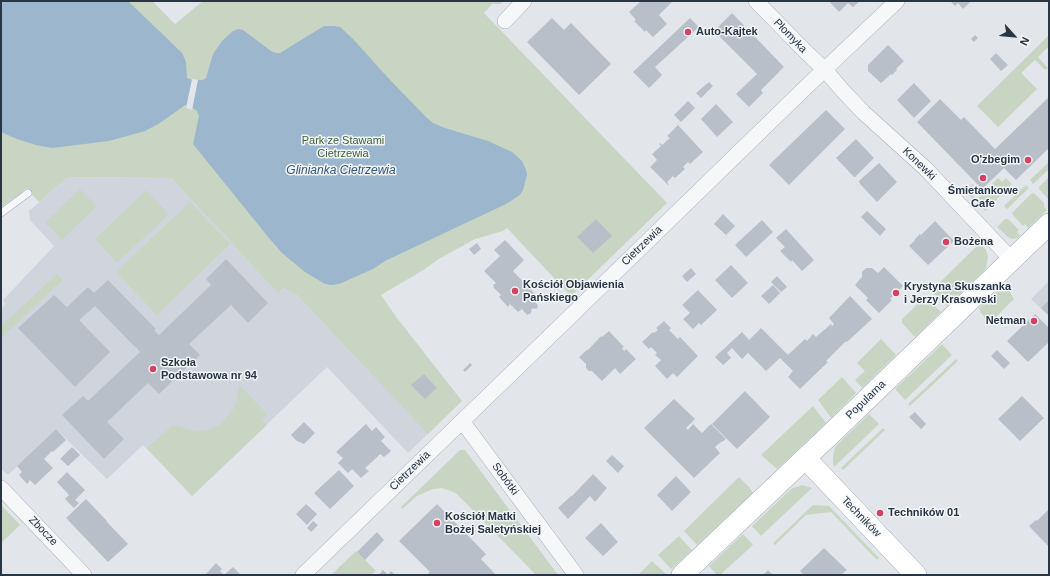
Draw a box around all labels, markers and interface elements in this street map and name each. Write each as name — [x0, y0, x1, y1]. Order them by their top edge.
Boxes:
street label: Płomyka — [771, 16, 809, 56]
north arrow — [994, 16, 1034, 56]
place label: Auto-Kajtek — [696, 25, 758, 39]
marker: Auto-Kajtek — [683, 27, 693, 37]
text: N — [1018, 35, 1032, 48]
park label: Park ze Stawami Cietrzewia — [302, 134, 384, 160]
street label: Konewki — [899, 145, 939, 183]
place label: O'zbegim — [971, 153, 1020, 167]
marker: O'zbegim — [1023, 155, 1033, 165]
water label: Glinianka Cietrzewia — [286, 164, 396, 178]
marker: Śmietankowe Cafe — [978, 173, 988, 183]
place label: Śmietankowe Cafe — [948, 184, 1018, 210]
street label: Cietrzewia — [619, 223, 665, 269]
place label: Bożena — [954, 235, 993, 249]
marker: Bożena — [941, 237, 951, 247]
place label: Kościół Objawienia Pańskiego — [523, 278, 624, 304]
place label: Krystyna Skuszanka i Jerzy Krasowski — [904, 280, 1011, 306]
marker: Kościół Objawienia Pańskiego — [510, 286, 520, 296]
marker: Krystyna Skuszanka i Jerzy Krasowski — [891, 288, 901, 298]
place label: Netman — [986, 314, 1026, 328]
marker: Netman — [1029, 316, 1039, 326]
place label: Szkoła Podstawowa nr 94 — [161, 356, 257, 382]
marker: Szkoła Podstawowa nr 94 — [148, 364, 158, 374]
street label: Popularna — [843, 378, 889, 422]
street label: Cietrzewia — [387, 448, 433, 494]
street label: Sobótki — [489, 460, 521, 498]
street label: Techników — [838, 494, 884, 540]
place label: Techników 01 — [888, 506, 959, 520]
marker: Techników 01 — [875, 508, 885, 518]
place label: Kościół Matki Bożej Saletyńskiej — [445, 510, 541, 536]
street label: Zbocze — [26, 513, 60, 549]
marker: Kościół Matki Bożej Saletyńskiej — [432, 518, 442, 528]

